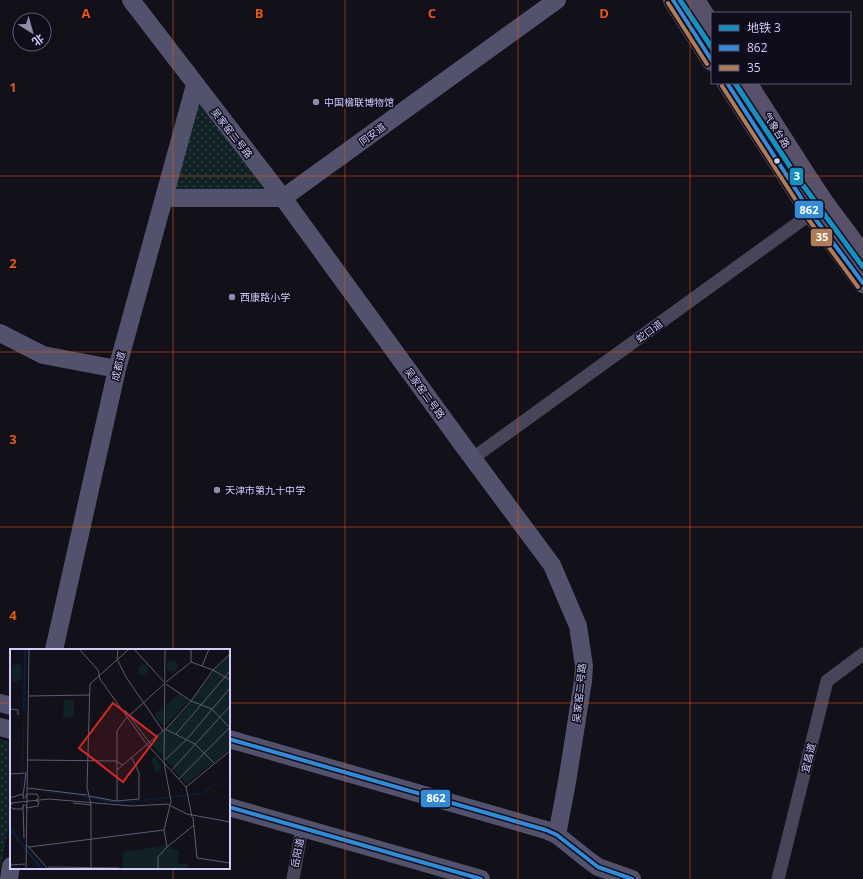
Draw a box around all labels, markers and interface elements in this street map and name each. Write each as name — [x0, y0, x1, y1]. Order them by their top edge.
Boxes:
text: A — [82, 4, 91, 22]
text: B — [255, 4, 264, 22]
text: C — [428, 4, 436, 22]
text: D — [599, 4, 609, 22]
north arrow — [12, 12, 52, 52]
legend — [711, 12, 851, 84]
text: 地铁 3 — [747, 19, 781, 36]
text: 北 — [29, 31, 47, 50]
text: 862 — [747, 39, 768, 56]
text: 35 — [747, 59, 761, 76]
text: 1 — [9, 78, 17, 96]
place label: 中国楹联博物馆 — [324, 95, 394, 109]
marker: 中国楹联博物馆 — [311, 97, 321, 107]
street label: 吴家窑二号路 — [208, 105, 256, 161]
street label: 气象台路 — [760, 109, 794, 151]
street label: 同安道 — [356, 120, 388, 148]
unlabelled marker — [772, 156, 782, 166]
line badge: 3 — [789, 167, 804, 186]
text: 3 — [794, 168, 800, 183]
line badge: 862 — [794, 200, 824, 219]
text: 862 — [800, 202, 818, 217]
line badge: 35 — [810, 228, 833, 247]
text: 35 — [816, 229, 828, 244]
text: 2 — [9, 254, 17, 272]
place label: 西康路小学 — [240, 290, 290, 304]
marker: 西康路小学 — [227, 292, 237, 302]
street label: 蛇口道 — [633, 317, 665, 345]
street label: 成都道 — [108, 350, 128, 382]
street label: 吴家窑二号路 — [402, 365, 448, 421]
text: 3 — [9, 430, 17, 448]
place label: 天津市第九十中学 — [225, 483, 305, 497]
marker: 天津市第九十中学 — [212, 485, 222, 495]
text: 4 — [9, 606, 17, 624]
inset map — [10, 649, 230, 869]
street label: 吴家窑二号路 — [569, 662, 589, 724]
street label: 宜昌道 — [798, 742, 818, 774]
line badge: 862 — [420, 789, 451, 808]
text: 862 — [427, 790, 445, 805]
street label: 岳阳道 — [287, 837, 307, 869]

